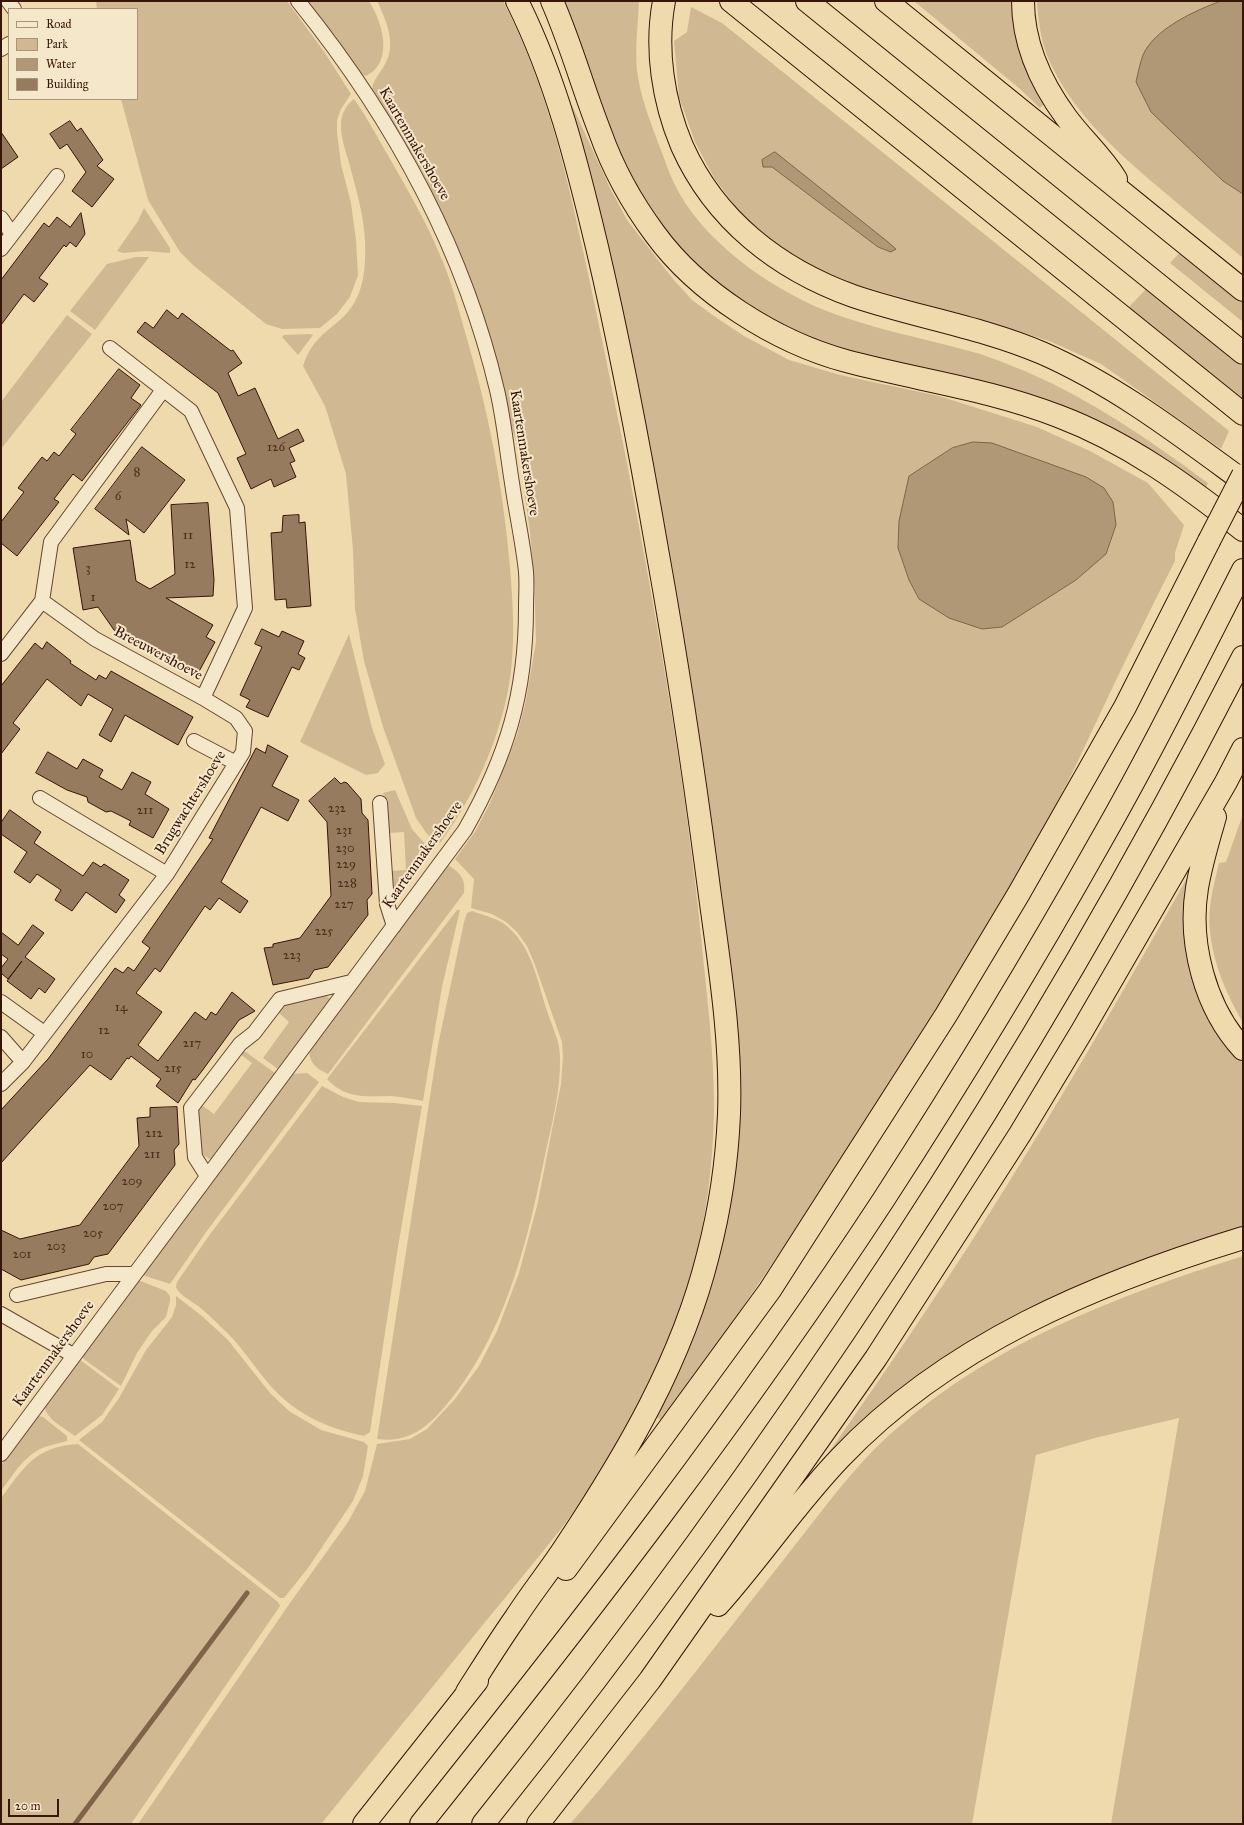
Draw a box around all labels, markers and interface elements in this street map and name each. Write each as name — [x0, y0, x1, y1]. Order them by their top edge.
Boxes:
legend — [8, 8, 138, 100]
text: Road — [46, 17, 72, 31]
text: Park — [46, 37, 68, 51]
text: Water — [46, 57, 76, 71]
text: Building — [46, 77, 88, 91]
street label: Kaartenmakershoeve — [374, 84, 454, 204]
street label: Kaartenmakershoeve — [505, 389, 543, 517]
house number: 126 — [267, 440, 285, 456]
house number: 8 — [134, 465, 140, 481]
house number: 6 — [115, 489, 121, 505]
house number: 11 — [183, 528, 193, 544]
house number: 12 — [184, 557, 196, 573]
house number: 3 — [85, 561, 91, 577]
house number: 1 — [90, 590, 96, 606]
street label: Breeuwershoeve — [110, 623, 206, 685]
street label: Brugwachtershoeve — [152, 748, 230, 858]
street label: Kaartenmakershoeve — [379, 798, 467, 912]
house number: 232 — [328, 801, 346, 817]
house number: 211 — [137, 803, 153, 819]
house number: 231 — [336, 823, 352, 839]
house number: 230 — [335, 841, 355, 857]
house number: 229 — [336, 857, 356, 873]
house number: 228 — [337, 876, 357, 892]
house number: 227 — [334, 897, 354, 913]
house number: 225 — [315, 924, 333, 940]
house number: 223 — [283, 948, 301, 964]
house number: 14 — [115, 1000, 127, 1016]
house number: 12 — [98, 1023, 110, 1039]
house number: 217 — [183, 1036, 201, 1052]
house number: 10 — [81, 1047, 93, 1063]
house number: 215 — [164, 1061, 182, 1077]
house number: 212 — [145, 1126, 163, 1142]
house number: 211 — [144, 1147, 160, 1163]
house number: 209 — [122, 1174, 142, 1190]
house number: 207 — [103, 1199, 123, 1215]
house number: 205 — [83, 1226, 103, 1242]
house number: 203 — [46, 1239, 66, 1255]
house number: 201 — [13, 1247, 31, 1263]
street label: Kaartenmakershoeve — [9, 1297, 99, 1411]
scale bar — [10, 1791, 61, 1817]
text: 20 m — [15, 1799, 41, 1813]

